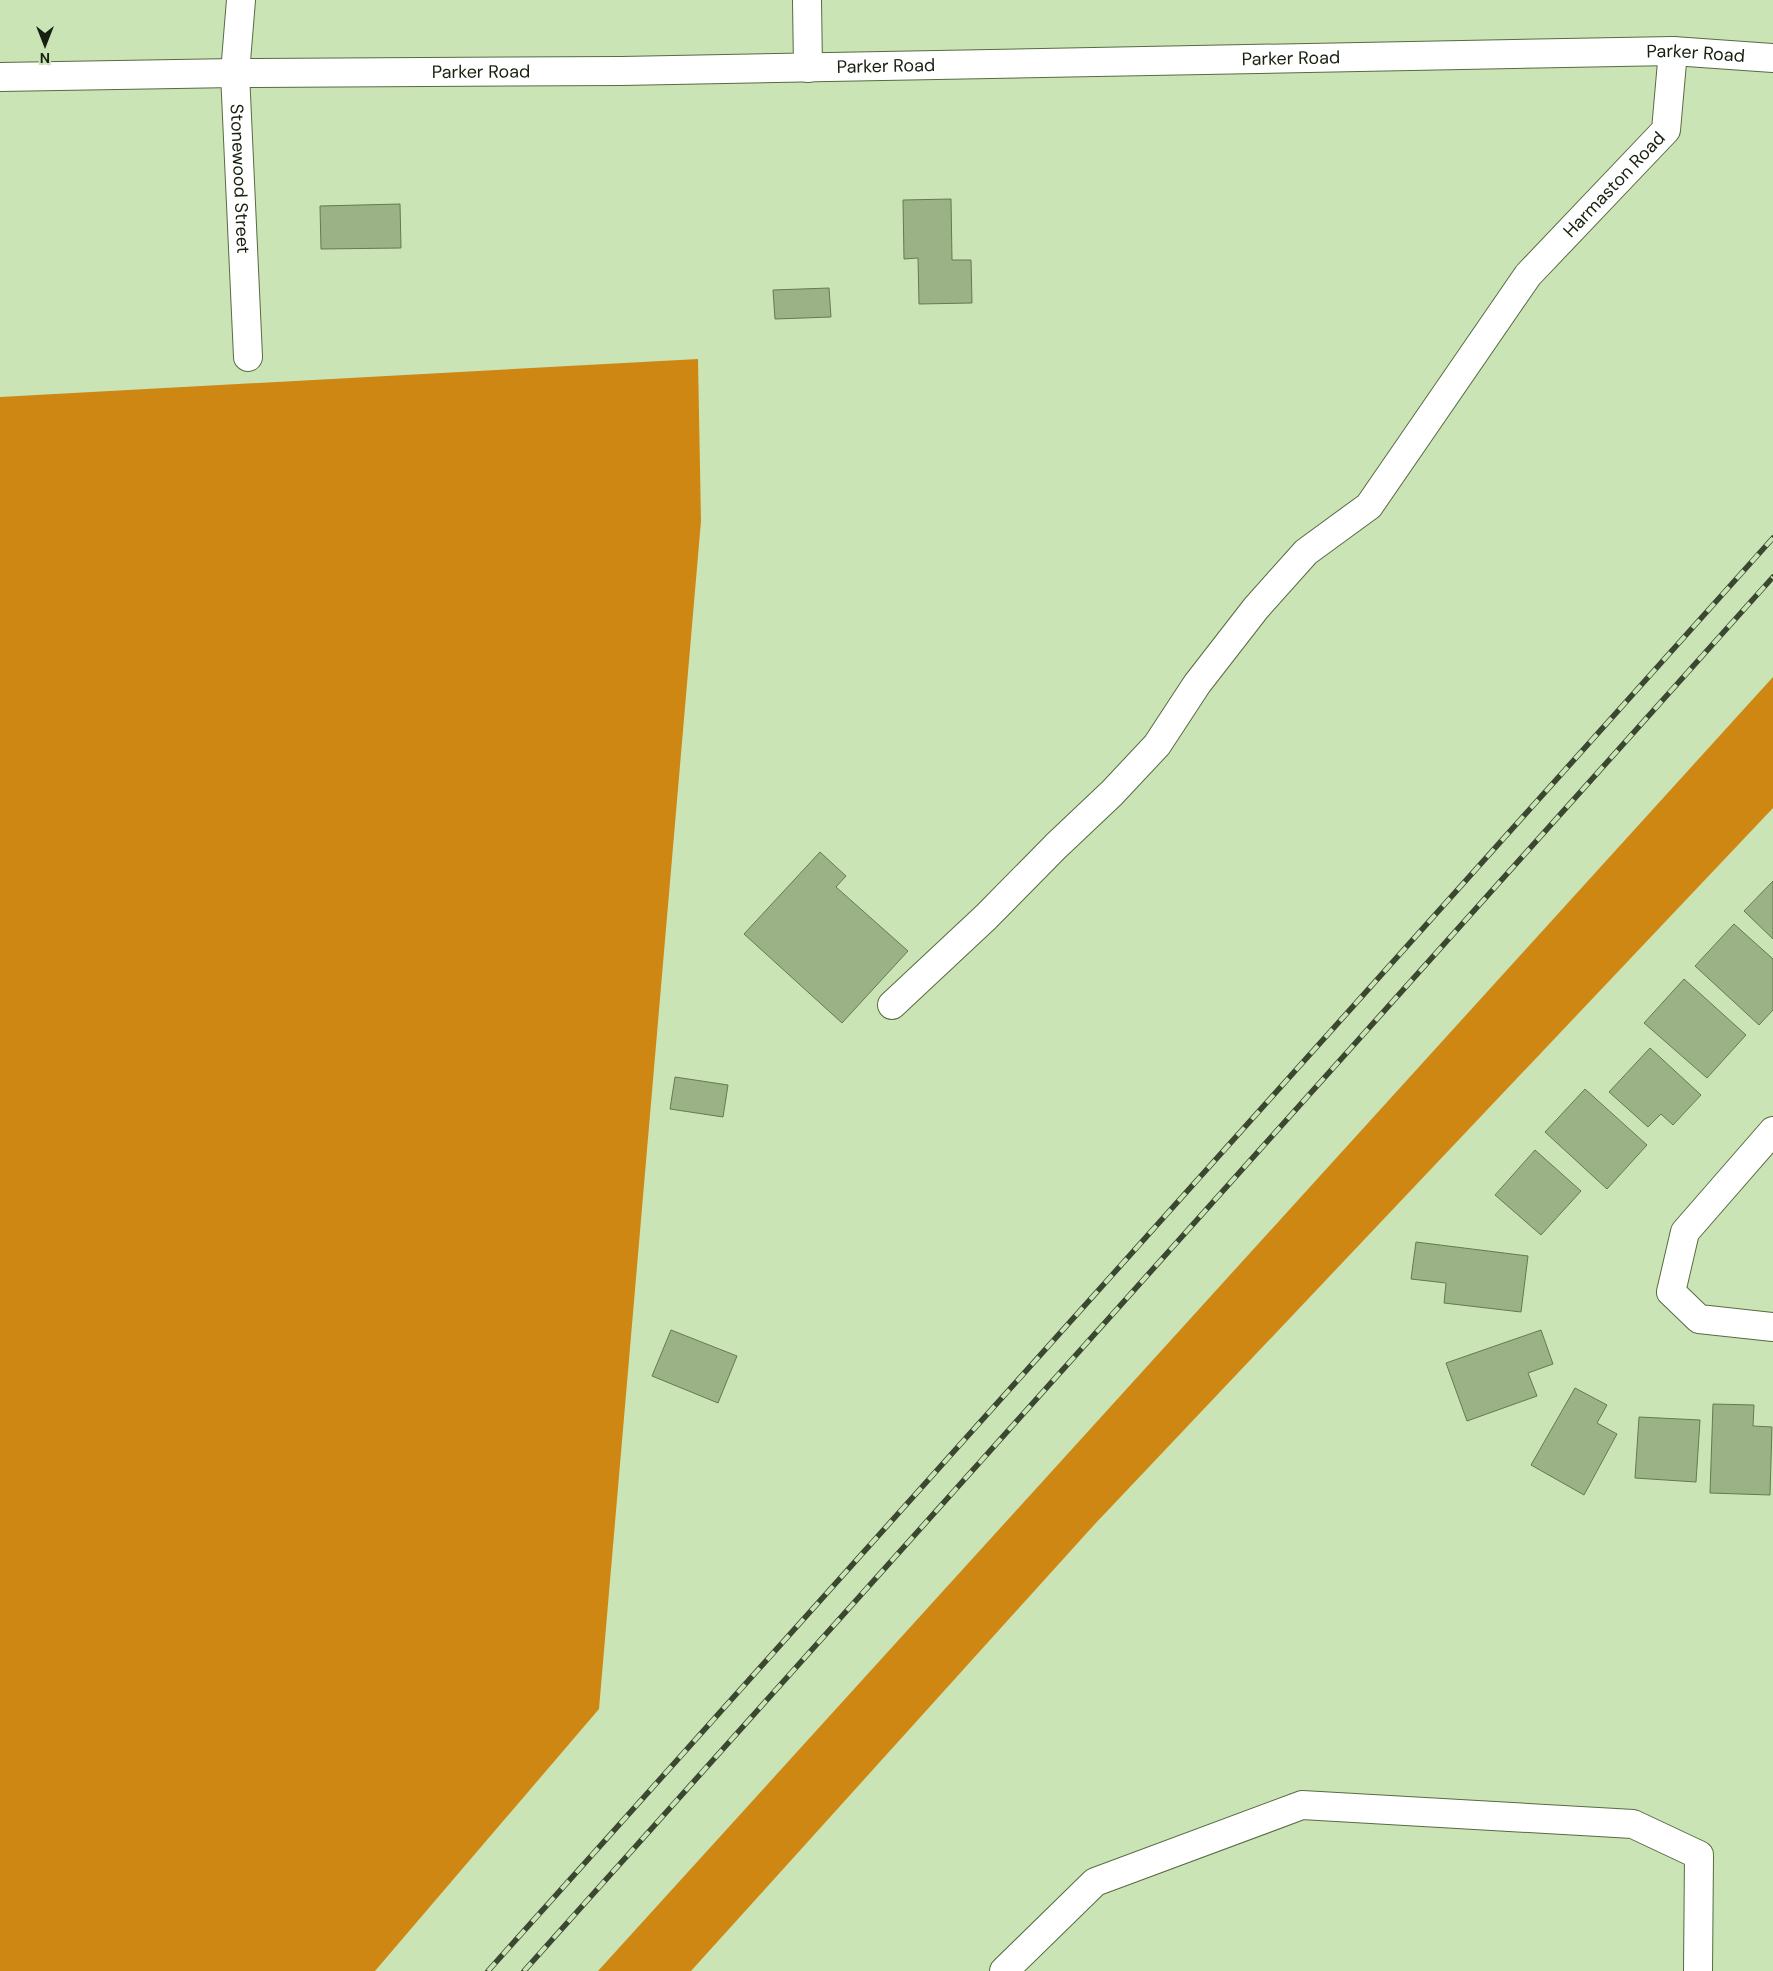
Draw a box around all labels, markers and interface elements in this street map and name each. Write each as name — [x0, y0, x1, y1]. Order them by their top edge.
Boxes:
north arrow — [20, 20, 70, 70]
street label: Parker Road — [1646, 39, 1746, 68]
street label: Parker Road — [1241, 45, 1340, 71]
text: N — [40, 49, 50, 67]
street label: Parker Road — [836, 53, 935, 79]
street label: Parker Road — [432, 59, 530, 84]
street label: Stonewood Street — [224, 103, 255, 254]
street label: Harmaston Road — [1558, 126, 1670, 243]

